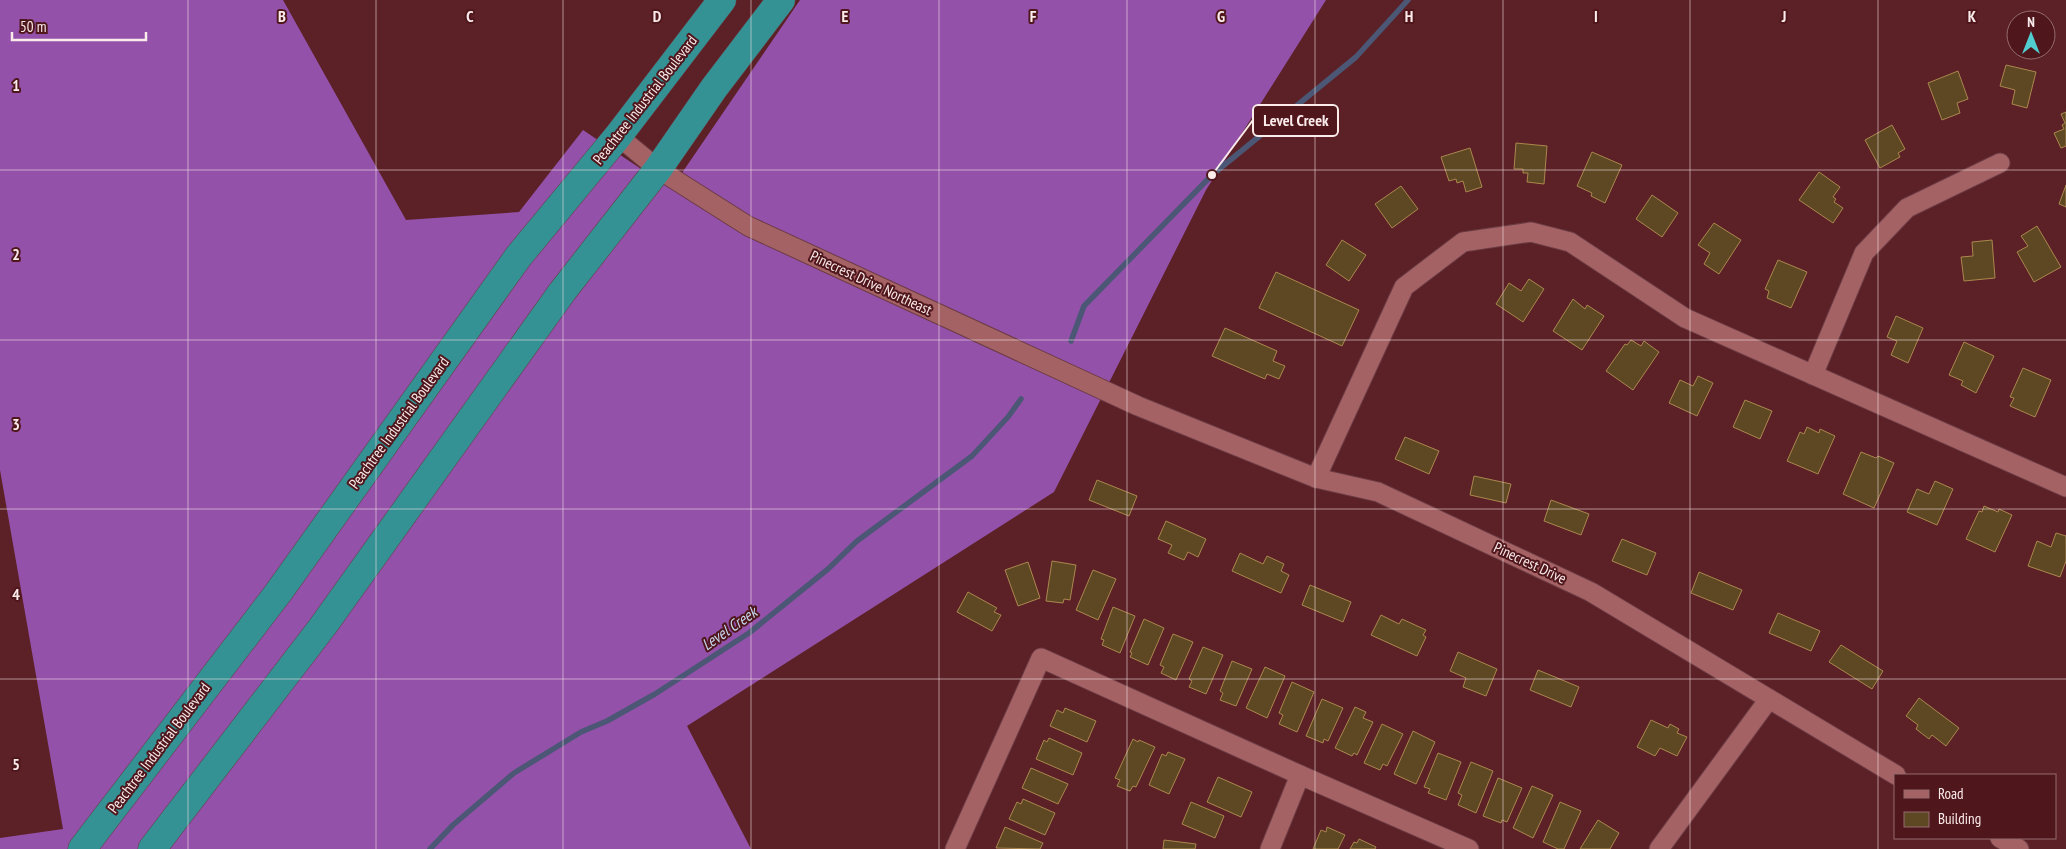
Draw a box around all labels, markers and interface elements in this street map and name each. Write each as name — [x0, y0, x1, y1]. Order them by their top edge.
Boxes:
text: B — [278, 6, 286, 26]
text: C — [466, 6, 474, 26]
text: D — [653, 6, 662, 26]
text: E — [842, 6, 849, 26]
text: F — [1030, 6, 1037, 26]
text: G — [1217, 6, 1225, 26]
text: H — [1405, 6, 1413, 26]
text: I — [1594, 6, 1598, 26]
text: J — [1781, 6, 1786, 26]
text: K — [1968, 6, 1977, 26]
scale bar — [12, 10, 146, 42]
north arrow — [2006, 10, 2056, 60]
text: N — [2027, 13, 2035, 31]
text: 50 m — [20, 17, 46, 36]
street label: Peachtree Industrial Boulevard — [588, 31, 701, 168]
text: 1 — [12, 75, 20, 95]
callout: Level Creek — [1253, 105, 1338, 136]
text: Level Creek — [1263, 110, 1329, 130]
text: 2 — [12, 244, 20, 264]
street label: Pinecrest Drive Northeast — [807, 246, 935, 319]
street label: Peachtree Industrial Boulevard — [344, 353, 453, 492]
text: 3 — [12, 414, 20, 434]
street label: Pinecrest Drive — [1491, 537, 1570, 588]
text: 4 — [12, 584, 20, 604]
water label: Level Creek — [697, 601, 762, 654]
street label: Peachtree Industrial Boulevard — [103, 679, 214, 817]
text: 5 — [12, 754, 20, 774]
legend — [1894, 774, 2056, 839]
text: Road — [1938, 784, 1964, 803]
text: Building — [1938, 809, 1981, 828]

